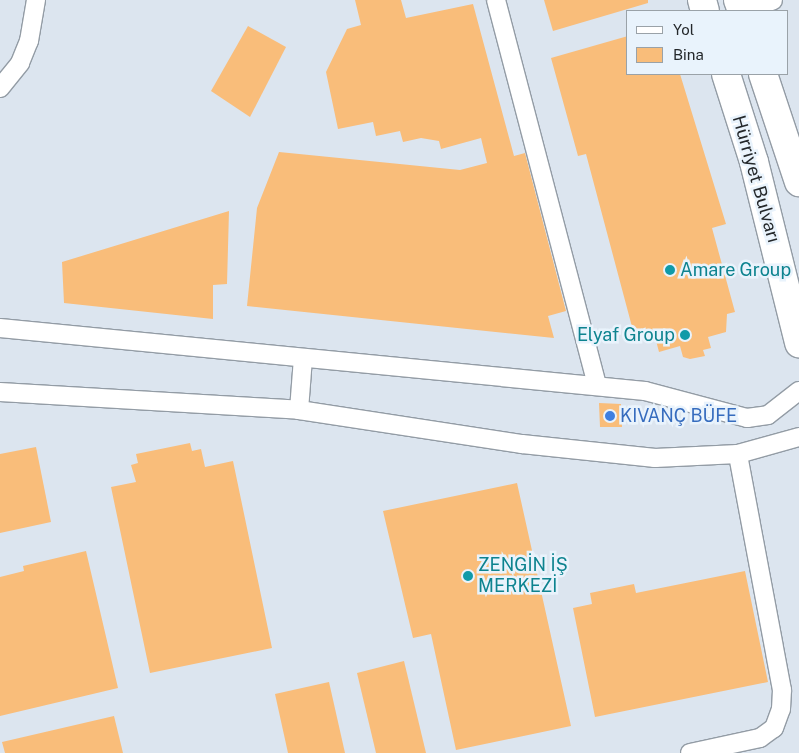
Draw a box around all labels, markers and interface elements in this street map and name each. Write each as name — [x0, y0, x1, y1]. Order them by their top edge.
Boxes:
legend — [626, 10, 789, 75]
text: Yol — [673, 21, 694, 38]
text: Bina — [673, 46, 704, 63]
street label: Hürriyet Bulvarı — [728, 113, 784, 245]
place label: Amare Group — [680, 259, 791, 281]
marker: Amare Group — [664, 264, 676, 276]
place label: Elyaf Group — [577, 324, 675, 346]
marker: Elyaf Group — [679, 329, 691, 341]
place label: KIVANÇ BÜFE — [620, 405, 737, 427]
marker: KIVANÇ BÜFE — [604, 410, 616, 422]
place label: ZENGİN İŞ MERKEZİ — [478, 555, 568, 598]
marker: ZENGİN İŞ MERKEZİ — [462, 570, 474, 582]

